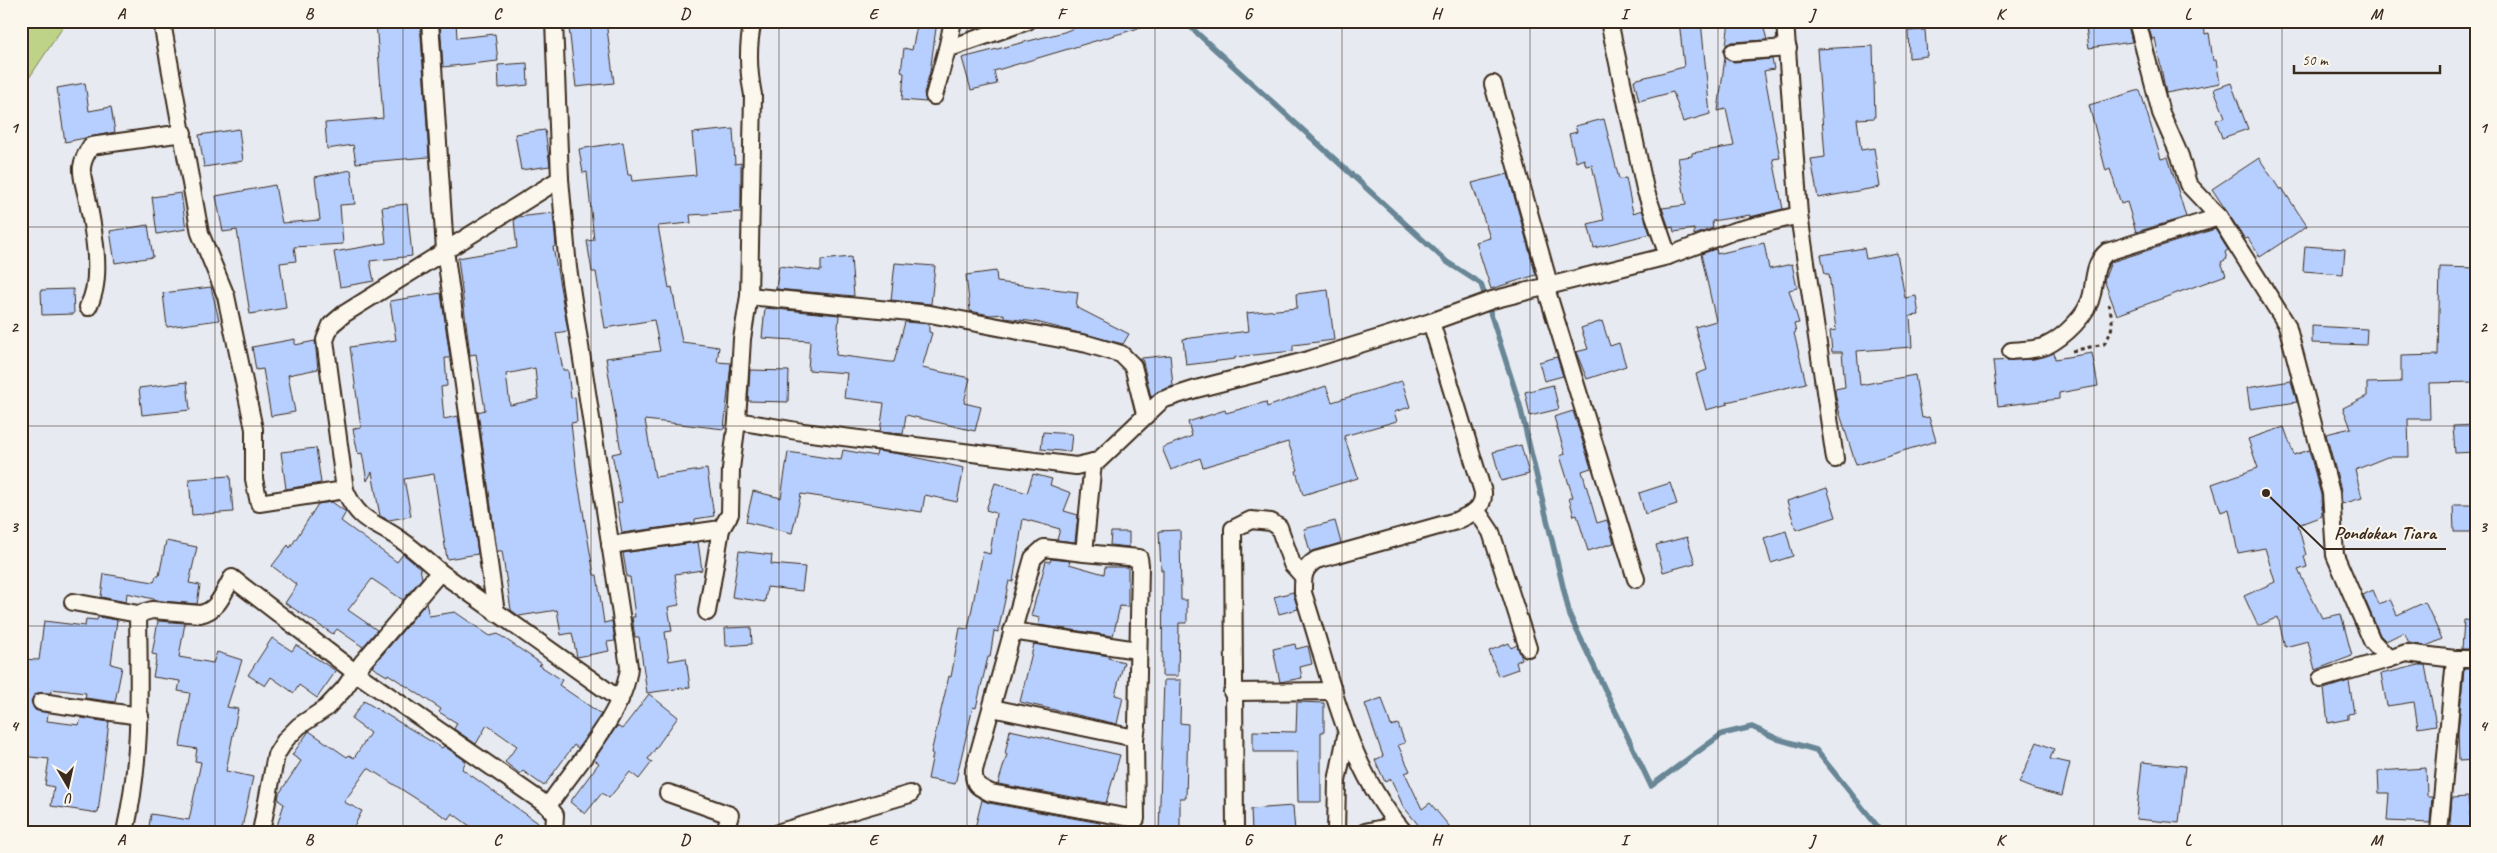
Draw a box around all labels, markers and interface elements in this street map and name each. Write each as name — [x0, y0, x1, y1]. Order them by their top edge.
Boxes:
text: A — [117, 4, 127, 24]
text: B — [305, 4, 315, 24]
text: C — [493, 4, 503, 24]
text: D — [680, 4, 691, 24]
text: E — [869, 4, 880, 24]
text: F — [1057, 4, 1068, 24]
text: G — [1244, 4, 1254, 24]
text: H — [1431, 4, 1443, 24]
text: I — [1621, 4, 1631, 24]
text: J — [1808, 4, 1817, 24]
text: K — [1996, 4, 2008, 24]
text: L — [2185, 4, 2193, 24]
text: M — [2370, 4, 2384, 24]
scale bar — [2294, 42, 2441, 74]
text: 50 m — [2302, 51, 2329, 70]
text: 1 — [10, 118, 19, 138]
text: 1 — [2479, 118, 2488, 138]
text: 2 — [10, 317, 19, 337]
text: 2 — [2479, 317, 2488, 337]
callout: Pondokan Tiara — [2324, 515, 2446, 549]
text: 3 — [10, 517, 19, 537]
text: 3 — [2479, 517, 2488, 537]
text: Pondokan Tiara — [2334, 521, 2438, 545]
text: 4 — [10, 716, 19, 736]
text: 4 — [2479, 716, 2488, 736]
north arrow — [42, 760, 92, 810]
text: U — [62, 789, 75, 808]
text: A — [117, 830, 127, 850]
text: B — [305, 830, 315, 850]
text: C — [493, 830, 503, 850]
text: D — [680, 830, 691, 850]
text: E — [869, 830, 880, 850]
text: F — [1057, 830, 1068, 850]
text: G — [1244, 830, 1254, 850]
text: H — [1431, 830, 1443, 850]
text: I — [1621, 830, 1631, 850]
text: J — [1808, 830, 1817, 850]
text: K — [1996, 830, 2008, 850]
text: L — [2185, 830, 2193, 850]
text: M — [2370, 830, 2384, 850]

